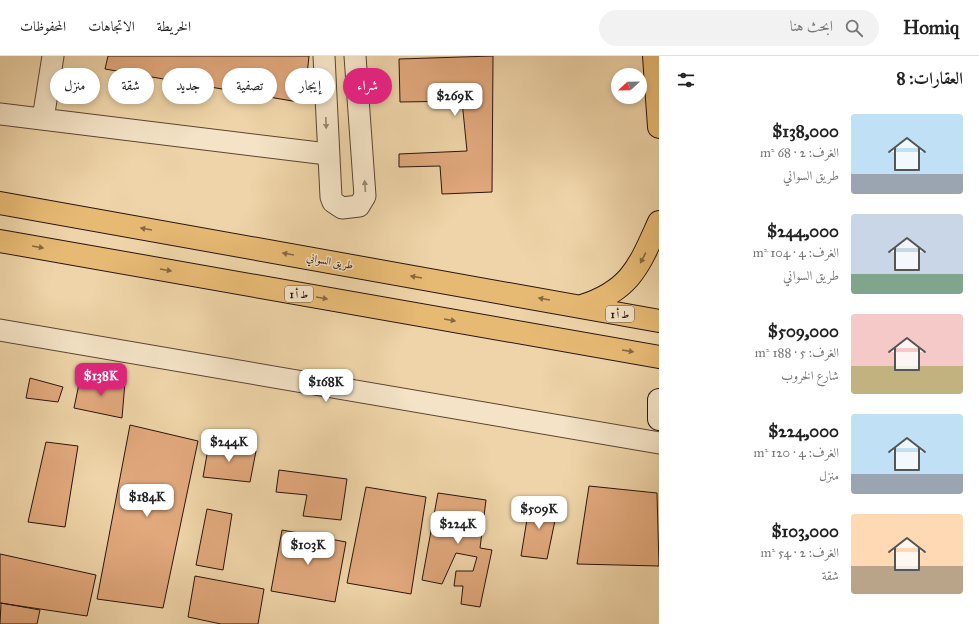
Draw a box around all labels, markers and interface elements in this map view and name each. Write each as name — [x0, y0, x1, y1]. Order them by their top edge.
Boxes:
search box — [599, 10, 879, 46]
text: Homiq — [903, 16, 959, 39]
text: ابحث هنا — [790, 17, 833, 35]
icon: search — [843, 17, 865, 39]
text: المحفوظات — [20, 18, 66, 35]
text: الاتجاهات — [88, 18, 135, 35]
text: الخريطة — [157, 18, 191, 35]
chip: منزل — [50, 68, 100, 104]
chip: شقة — [108, 68, 154, 104]
chip: جديد — [162, 68, 214, 104]
chip: تصفية — [222, 68, 277, 104]
chip: إيجار — [285, 68, 335, 104]
chip: شراء — [343, 68, 392, 104]
north arrow — [611, 68, 647, 104]
map controls — [611, 68, 647, 104]
text: العقارات: 8 — [897, 68, 963, 89]
icon: filters — [675, 69, 697, 91]
pin: $269K — [427, 83, 483, 117]
text: $269K — [436, 88, 474, 104]
one-way arrow — [323, 117, 329, 130]
text: $138,000 — [772, 121, 839, 142]
icon: home — [883, 130, 931, 178]
text: الغرف: 2 · 68 m² — [760, 145, 839, 161]
text: طريق السواني — [783, 168, 839, 184]
one-way arrow — [361, 180, 368, 192]
text: $244,000 — [767, 221, 839, 242]
one-way arrow — [140, 226, 152, 232]
icon: home — [883, 230, 931, 278]
one-way arrow — [32, 245, 45, 251]
text: الغرف: 4 · 104 m² — [753, 245, 839, 261]
one-way arrow — [281, 251, 294, 257]
street label: طريق السواني — [305, 251, 354, 274]
one-way arrow — [639, 252, 646, 263]
one-way arrow — [160, 267, 173, 273]
text: طريق السواني — [783, 268, 839, 284]
one-way arrow — [409, 273, 422, 279]
road number: ط أ 1 — [285, 286, 313, 302]
one-way arrow — [316, 295, 328, 301]
one-way arrow — [537, 296, 550, 302]
road number: ط أ 1 — [606, 306, 634, 322]
one-way arrow — [444, 317, 456, 323]
text: $509,000 — [768, 321, 839, 342]
icon: home — [883, 330, 931, 378]
text: الغرف: 5 · 188 m² — [755, 345, 839, 361]
one-way arrow — [622, 349, 634, 355]
pin: $138K — [73, 363, 129, 397]
text: $138K — [84, 368, 118, 384]
text: شارع الخروب — [781, 368, 839, 384]
pin: $168K — [298, 369, 354, 403]
text: $168K — [308, 374, 344, 390]
text: $224,000 — [768, 421, 839, 442]
pin: $244K — [201, 429, 257, 463]
icon: home — [883, 430, 931, 478]
text: $244K — [210, 434, 248, 450]
text: الغرف: 4 · 120 m² — [754, 445, 839, 461]
text: منزل — [819, 468, 839, 484]
pin: $184K — [119, 484, 175, 518]
text: $184K — [129, 489, 165, 505]
pin: $509K — [511, 496, 567, 530]
text: $509K — [520, 501, 558, 517]
pin: $224K — [430, 511, 486, 545]
text: $224K — [439, 516, 477, 532]
text: $103,000 — [771, 521, 839, 542]
icon: home — [883, 530, 931, 578]
pin: $103K — [280, 532, 336, 566]
text: $103K — [291, 537, 325, 553]
text: الغرف: 2 · 54 m² — [761, 545, 839, 561]
text: شقة — [822, 568, 839, 584]

